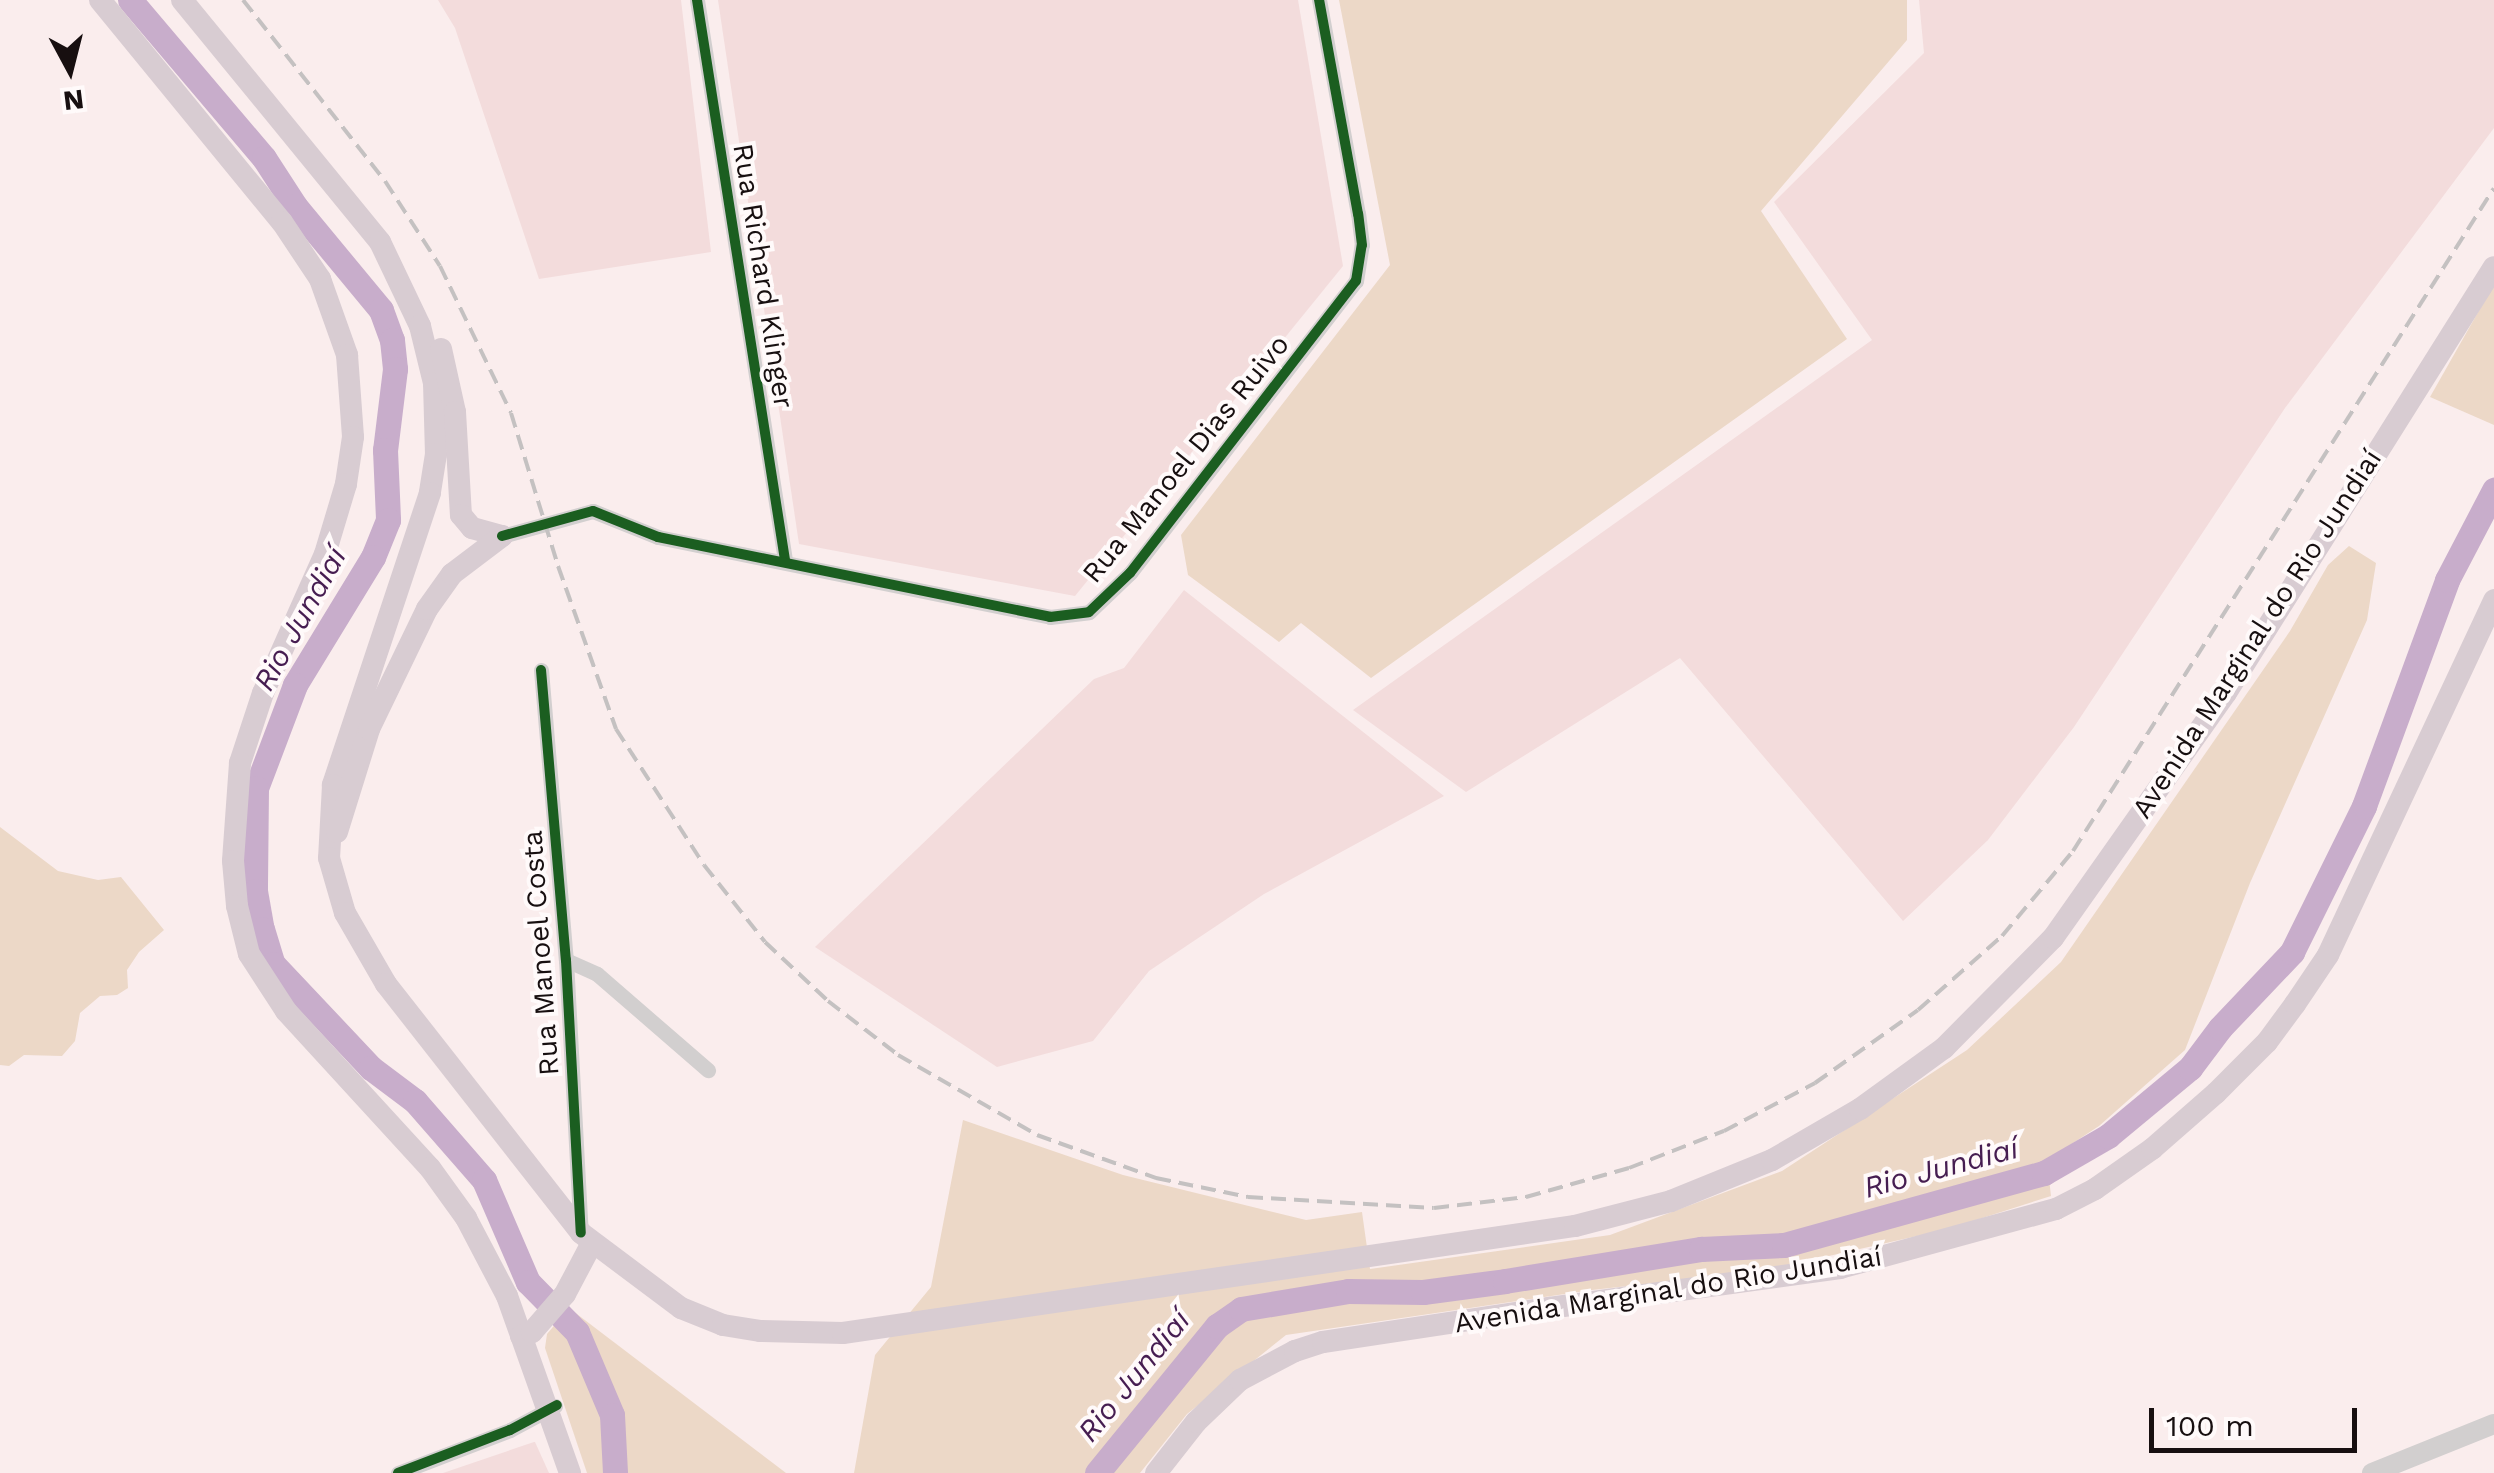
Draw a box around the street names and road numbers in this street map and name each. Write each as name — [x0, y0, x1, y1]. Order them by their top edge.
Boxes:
street label: Rua Richard Klinger — [725, 141, 801, 411]
street label: Rua Manoel Dias Ruivo — [1075, 328, 1297, 590]
street label: Avenida Marginal do Rio Jundiaí — [2125, 443, 2389, 825]
street label: Rua Manoel Costa — [516, 828, 566, 1078]
street label: Avenida Marginal do Rio Jundiaí — [1451, 1239, 1885, 1341]

